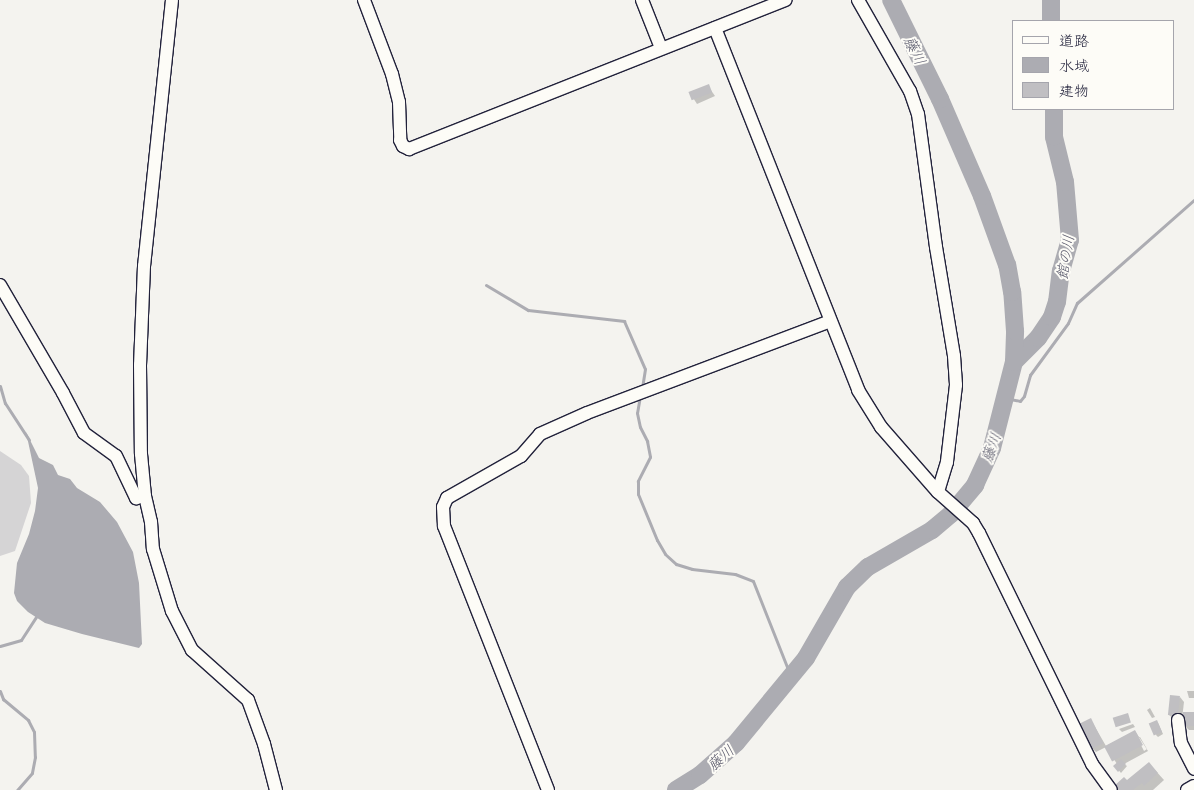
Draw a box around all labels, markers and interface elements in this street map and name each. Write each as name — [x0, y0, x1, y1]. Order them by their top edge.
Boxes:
legend — [1012, 20, 1174, 110]
text: 道路 — [1059, 28, 1089, 51]
water label: 藤川 — [901, 33, 931, 67]
text: 水域 — [1059, 53, 1089, 76]
text: 建物 — [1059, 78, 1089, 101]
water label: 館の川 — [1052, 233, 1076, 281]
water label: 藤川 — [976, 430, 1004, 464]
water label: 藤川 — [703, 740, 737, 774]

